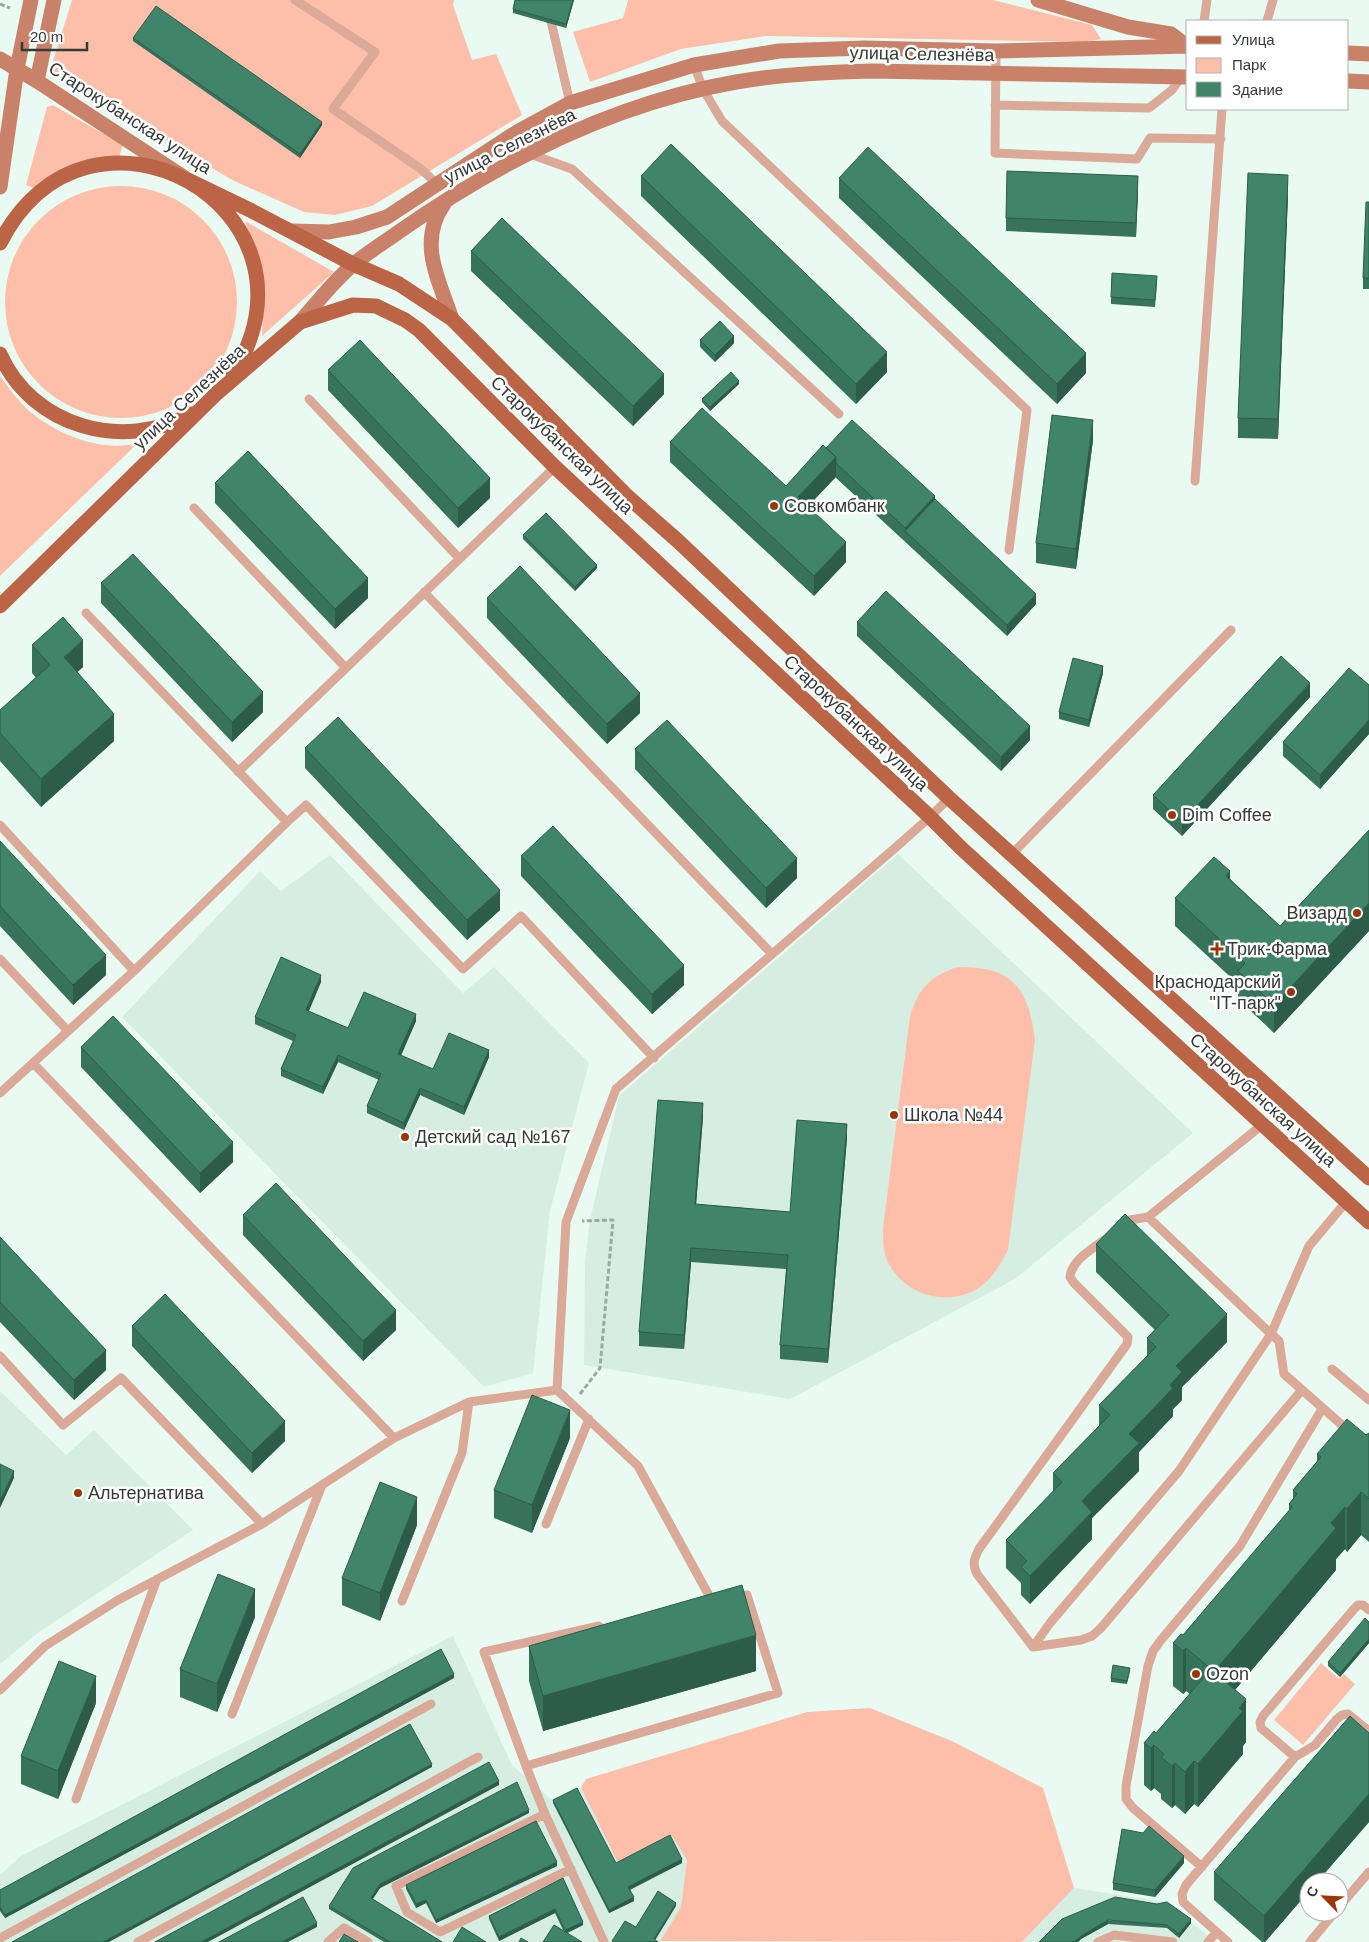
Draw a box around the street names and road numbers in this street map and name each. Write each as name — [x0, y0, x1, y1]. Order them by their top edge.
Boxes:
street label: улица Селезнёва — [850, 43, 995, 65]
street label: Старокубанская улица — [45, 58, 216, 179]
street label: улица Селезнёва — [441, 104, 580, 188]
street label: улица Селезнёва — [129, 340, 249, 454]
street label: Старокубанская улица — [487, 372, 638, 519]
street label: Старокубанская улица — [780, 651, 933, 796]
street label: Старокубанская улица — [1186, 1029, 1341, 1172]

